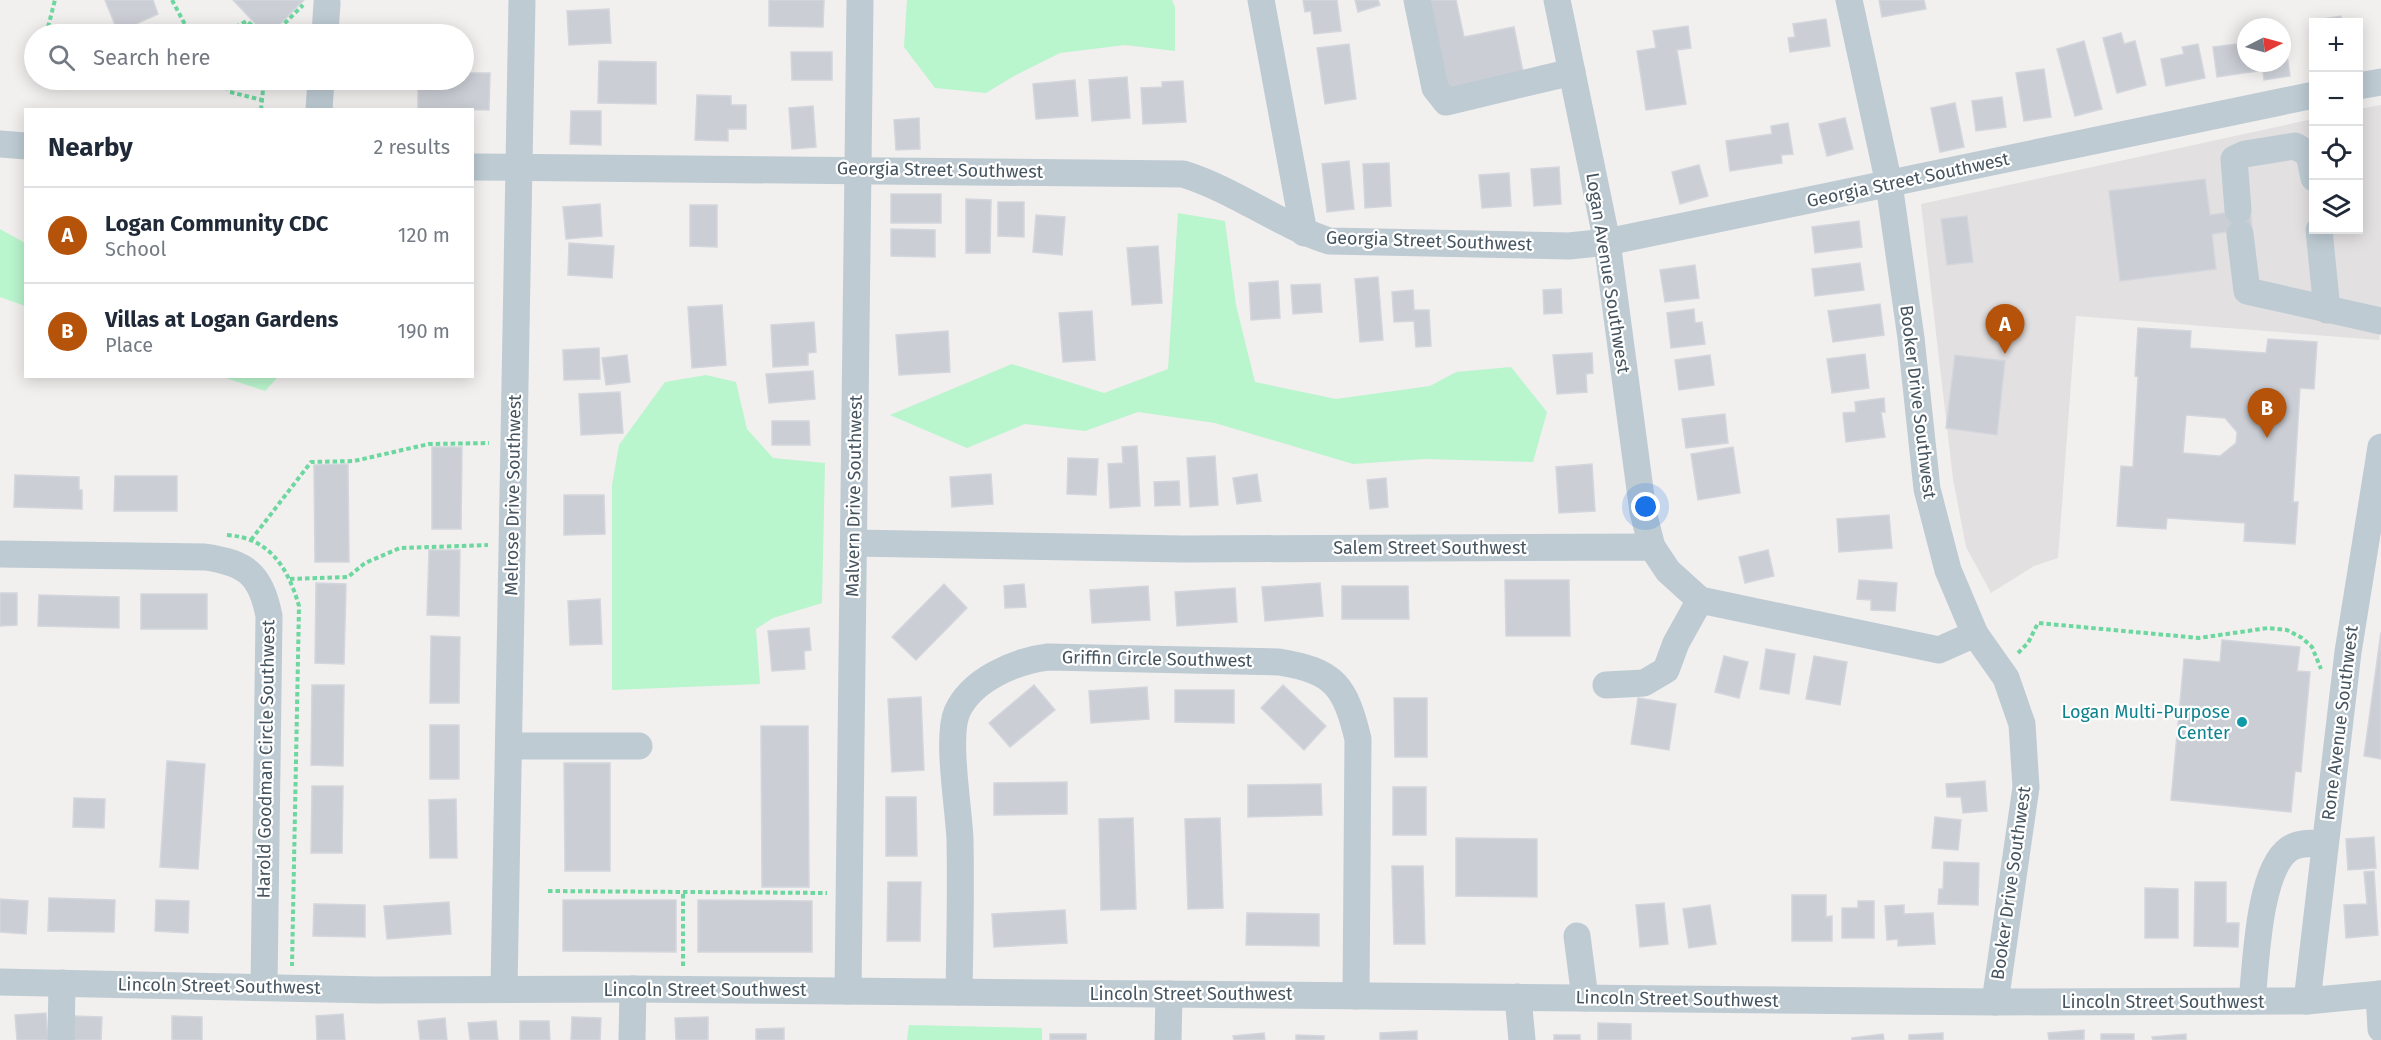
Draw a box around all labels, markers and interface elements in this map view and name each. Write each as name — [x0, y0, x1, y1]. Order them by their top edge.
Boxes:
north arrow — [2237, 18, 2291, 72]
map controls — [2309, 18, 2363, 234]
button: + — [2309, 18, 2363, 72]
search box — [24, 24, 474, 90]
icon: search — [45, 41, 78, 74]
text: Search here — [93, 44, 211, 71]
button: − — [2309, 72, 2363, 126]
button: locate — [2309, 126, 2363, 180]
text: Nearby — [48, 132, 133, 163]
text: 2 results — [373, 135, 450, 159]
street label: Georgia Street Southwest — [1805, 148, 2012, 212]
street label: Georgia Street Southwest — [837, 157, 1044, 183]
street label: Logan Avenue Southwest — [1581, 171, 1635, 376]
button: layers — [2309, 180, 2363, 234]
text: Logan Community CDC — [105, 210, 329, 237]
text: A — [62, 223, 73, 247]
text: 120 m — [398, 223, 450, 247]
street label: Georgia Street Southwest — [1325, 226, 1533, 256]
text: School — [105, 237, 166, 261]
street label: Booker Drive Southwest — [1895, 304, 1941, 501]
pin: A — [1986, 304, 2024, 354]
text: Villas at Logan Gardens — [105, 306, 338, 333]
text: B — [61, 319, 74, 343]
text: 190 m — [397, 319, 450, 343]
text: Place — [105, 333, 153, 357]
pin: B — [2248, 388, 2286, 438]
street label: Melrose Drive Southwest — [500, 394, 526, 596]
street label: Malvern Drive Southwest — [841, 394, 867, 597]
your location — [1631, 492, 1660, 521]
street label: Salem Street Southwest — [1333, 537, 1527, 559]
street label: Harold Goodman Circle Southwest — [253, 619, 279, 899]
street label: Rone Avenue Southwest — [2317, 624, 2363, 822]
street label: Griffin Circle Southwest — [1062, 646, 1253, 672]
place label: Logan Multi-Purpose Center — [2061, 701, 2230, 744]
marker: Logan Multi-Purpose Center — [2235, 715, 2249, 729]
street label: Booker Drive Southwest — [1987, 784, 2036, 981]
street label: Lincoln Street Southwest — [117, 973, 321, 999]
street label: Lincoln Street Southwest — [603, 979, 807, 1001]
street label: Lincoln Street Southwest — [1089, 983, 1293, 1005]
street label: Lincoln Street Southwest — [1575, 986, 1779, 1012]
street label: Lincoln Street Southwest — [2061, 991, 2265, 1013]

